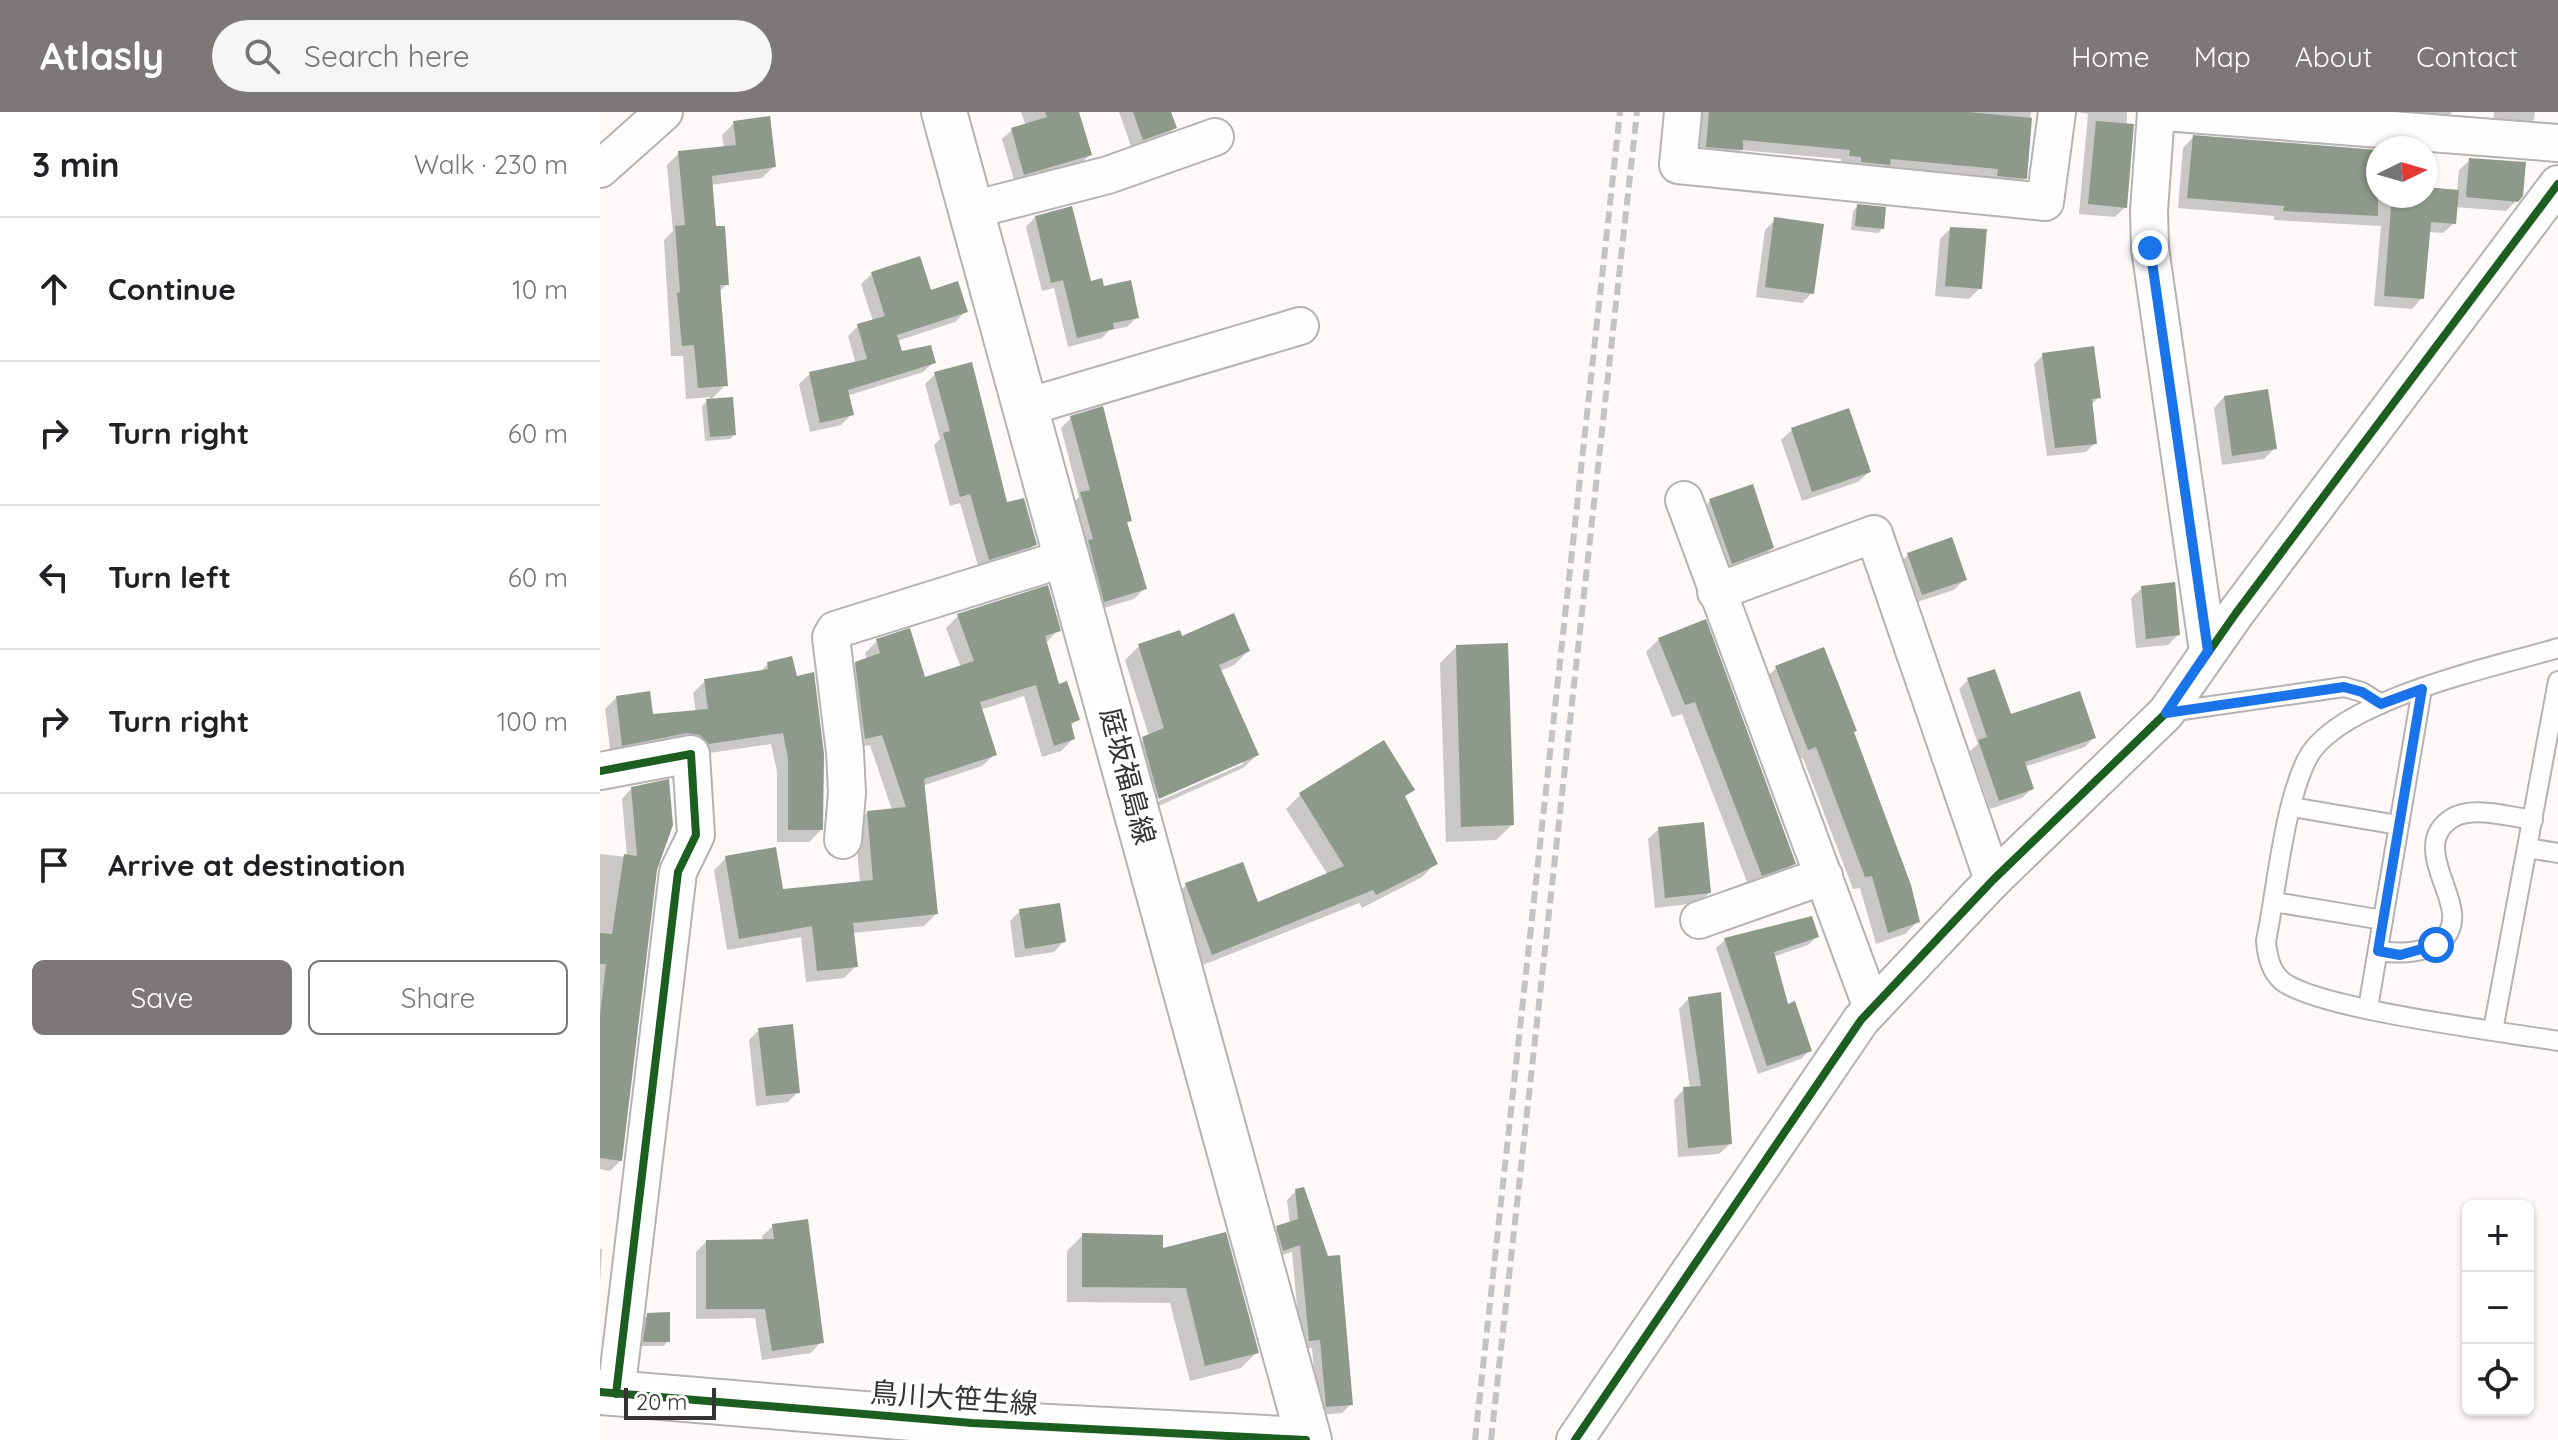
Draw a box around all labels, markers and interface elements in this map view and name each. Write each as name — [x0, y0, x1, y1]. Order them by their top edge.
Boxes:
search box — [212, 20, 772, 92]
text: Atlasly — [40, 32, 164, 80]
icon: search — [240, 34, 284, 78]
text: Search here — [304, 37, 470, 75]
text: Home — [2071, 39, 2150, 74]
text: Map — [2194, 39, 2251, 74]
text: About — [2295, 39, 2372, 74]
text: Contact — [2416, 39, 2518, 74]
north arrow — [2366, 136, 2438, 208]
text: 3 min — [32, 143, 119, 186]
text: Walk · 230 m — [414, 148, 568, 181]
route end — [2132, 230, 2168, 266]
icon: ahead — [32, 267, 76, 311]
text: Continue — [108, 270, 236, 308]
text: 10 m — [512, 273, 568, 306]
icon: right — [32, 411, 76, 455]
text: Turn right — [108, 414, 249, 452]
text: 60 m — [508, 417, 568, 450]
icon: left — [32, 555, 76, 599]
text: Turn left — [108, 558, 231, 596]
text: 60 m — [508, 561, 568, 594]
icon: right — [32, 699, 76, 743]
text: Turn right — [108, 702, 249, 740]
street label: 庭坂福島線 — [1093, 704, 1164, 848]
text: 100 m — [497, 705, 568, 738]
icon: arrive — [32, 843, 76, 887]
text: Arrive at destination — [108, 846, 406, 884]
route start — [2418, 927, 2454, 963]
button: Save — [32, 960, 292, 1035]
button: Share — [308, 960, 568, 1035]
map controls — [2462, 1200, 2534, 1416]
button: + — [2462, 1200, 2534, 1272]
button: − — [2462, 1272, 2534, 1344]
button: locate — [2462, 1344, 2534, 1416]
street label: 鳥川大笹生線 — [869, 1374, 1039, 1421]
scale bar — [624, 1384, 716, 1420]
text: 20 m — [636, 1388, 687, 1416]

